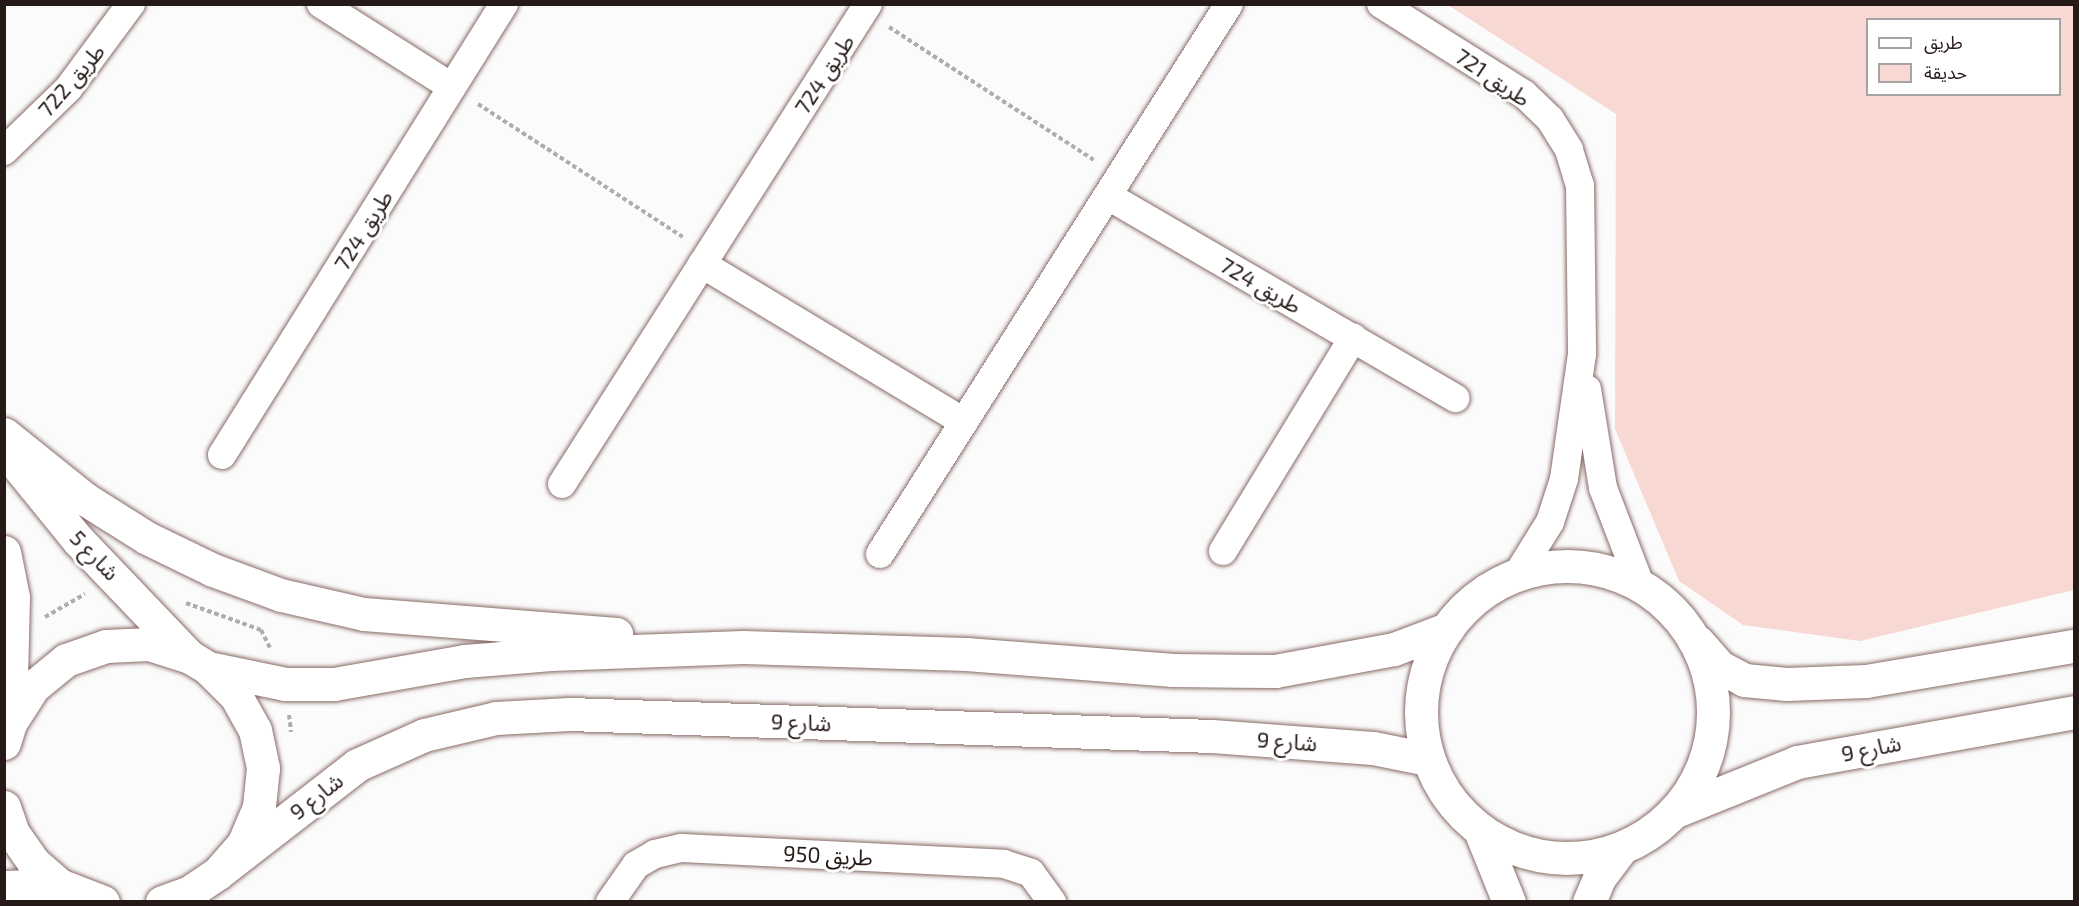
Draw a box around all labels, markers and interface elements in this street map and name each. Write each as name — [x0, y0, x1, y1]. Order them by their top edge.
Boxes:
legend — [1866, 18, 2061, 96]
street label: طريق 724 — [789, 29, 859, 119]
text: طريق — [1924, 31, 1963, 53]
street label: طريق 722 — [32, 38, 110, 122]
street label: طريق 721 — [1451, 42, 1535, 112]
text: حديقة — [1924, 61, 1967, 83]
street label: طريق 724 — [328, 185, 398, 275]
street label: طريق 724 — [1216, 251, 1306, 319]
street label: شارع 5 — [65, 524, 125, 586]
street label: شارع 9 — [770, 708, 832, 736]
street label: شارع 9 — [1256, 726, 1318, 756]
street label: شارع 9 — [1839, 729, 1903, 767]
street label: شارع 9 — [284, 767, 348, 825]
street label: طريق 950 — [782, 839, 874, 871]

